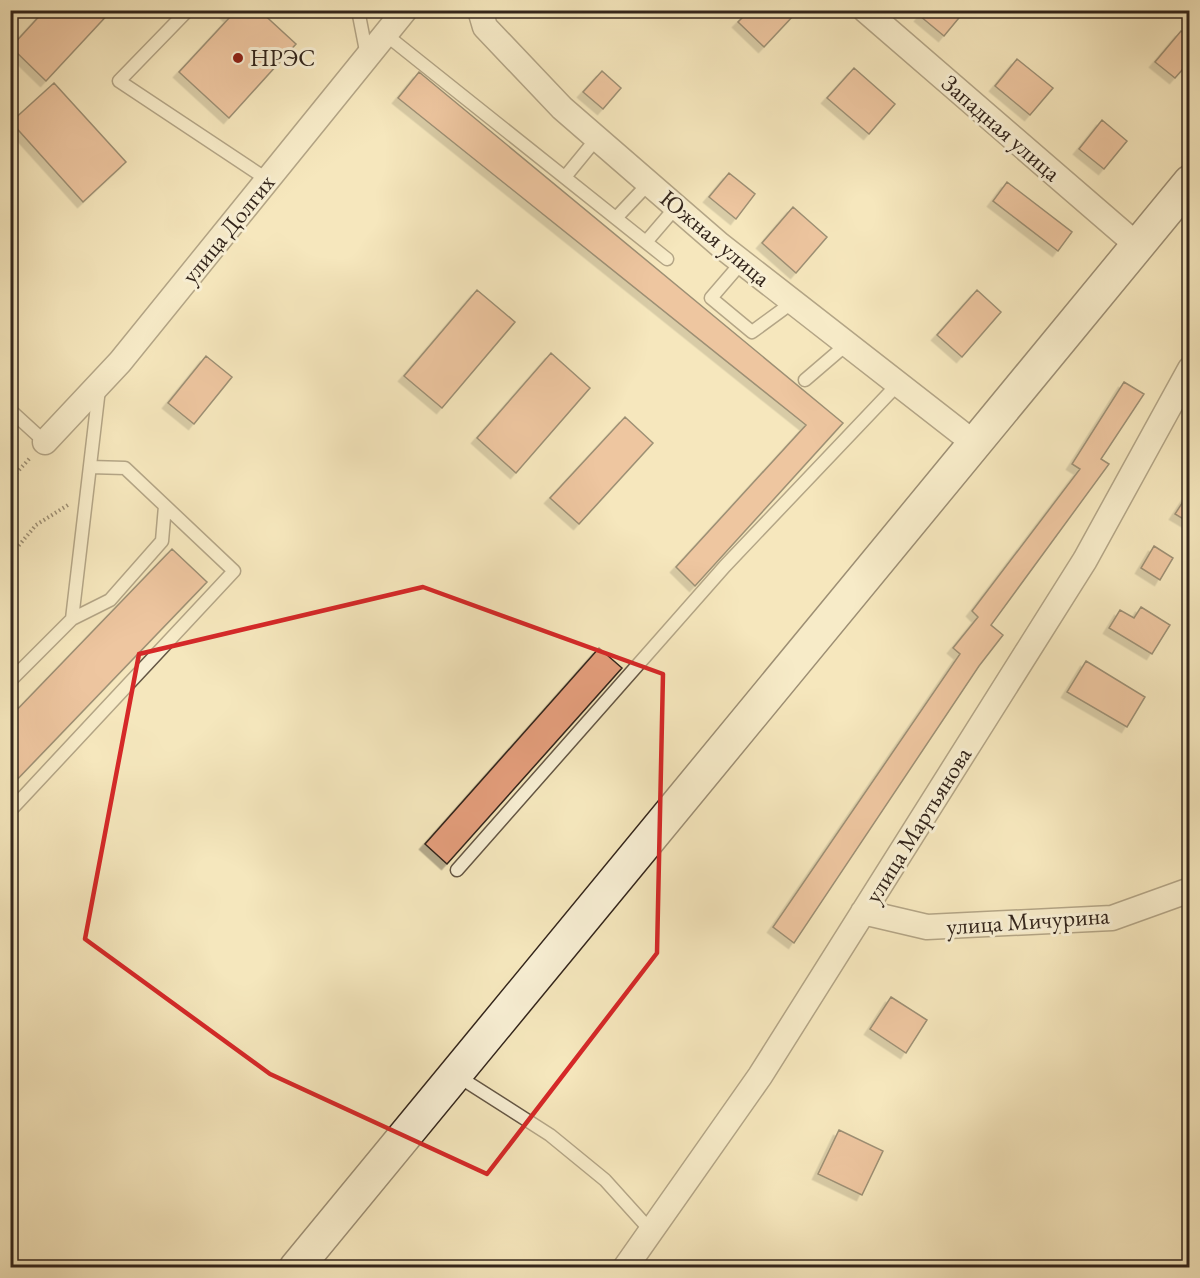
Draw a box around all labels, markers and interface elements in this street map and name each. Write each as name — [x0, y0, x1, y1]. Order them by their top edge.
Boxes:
place label: НРЭС — [250, 42, 315, 73]
marker: НРЭС — [231, 51, 245, 65]
street label: Западная улица — [935, 67, 1068, 188]
street label: улица Долгих — [174, 167, 282, 290]
street label: Южная улица — [654, 182, 777, 293]
street label: улица Мартьянова — [857, 741, 978, 909]
street label: улица Мичурина — [945, 899, 1111, 942]

